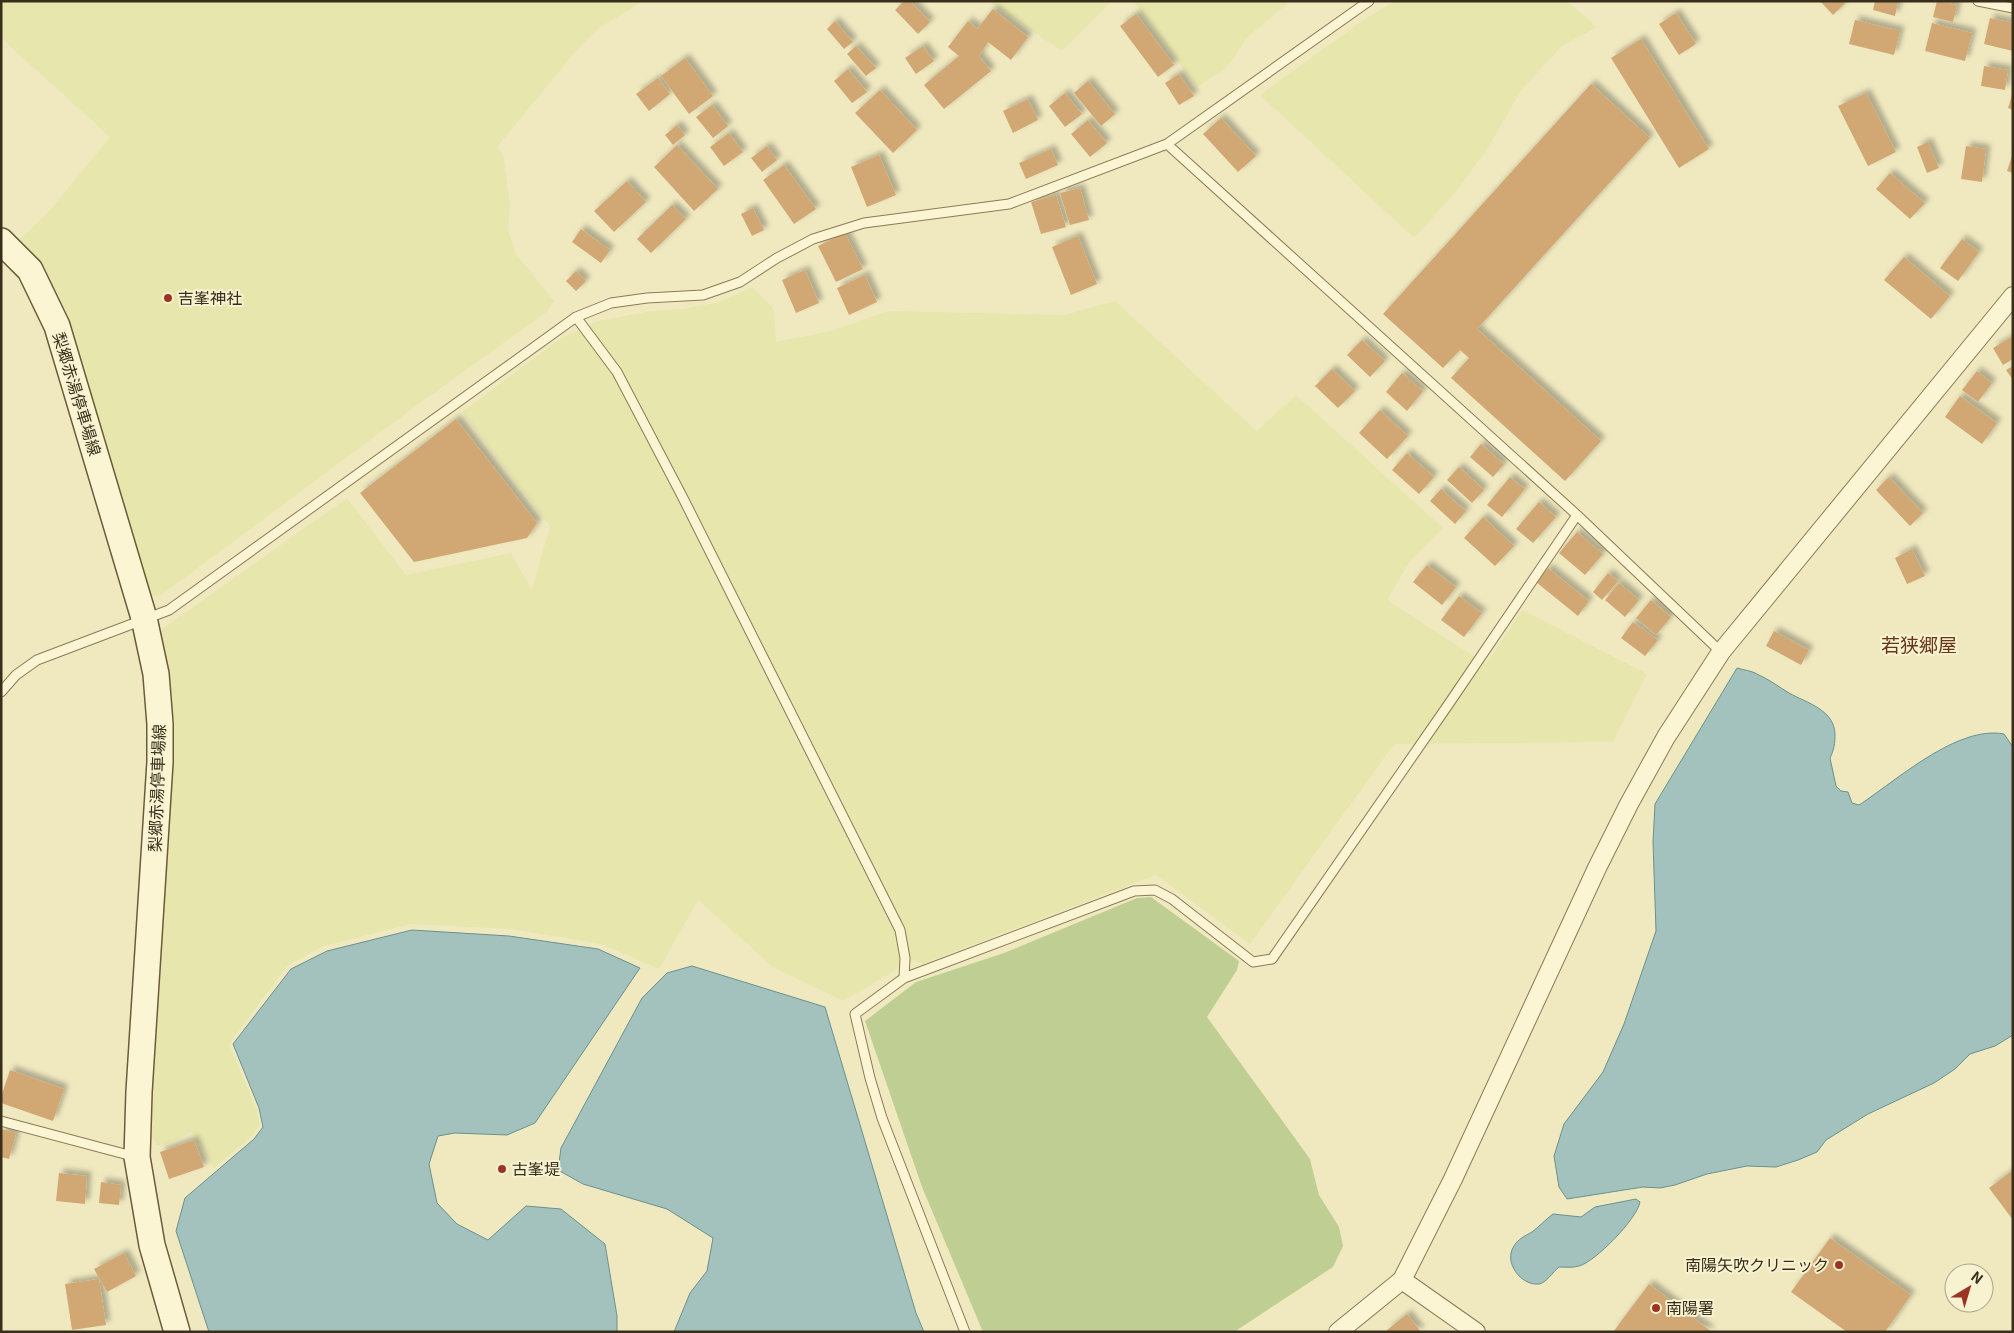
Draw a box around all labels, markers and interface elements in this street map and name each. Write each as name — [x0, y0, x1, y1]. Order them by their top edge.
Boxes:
place label: 吉峯神社 — [178, 285, 242, 309]
marker: 吉峯神社 — [162, 292, 174, 304]
street label: 梨郷赤湯停車場線 — [48, 329, 108, 458]
district label: 若狭郷屋 — [1881, 630, 1957, 657]
street label: 梨郷赤湯停車場線 — [142, 724, 170, 852]
place label: 古峯堤 — [512, 1156, 560, 1180]
marker: 古峯堤 — [496, 1163, 508, 1175]
place label: 南陽矢吹クリニック — [1685, 1252, 1829, 1276]
marker: 南陽矢吹クリニック — [1833, 1259, 1845, 1271]
north arrow — [1944, 1263, 1994, 1313]
text: N — [1967, 1266, 1988, 1288]
place label: 南陽署 — [1666, 1295, 1714, 1319]
marker: 南陽署 — [1650, 1302, 1662, 1314]

